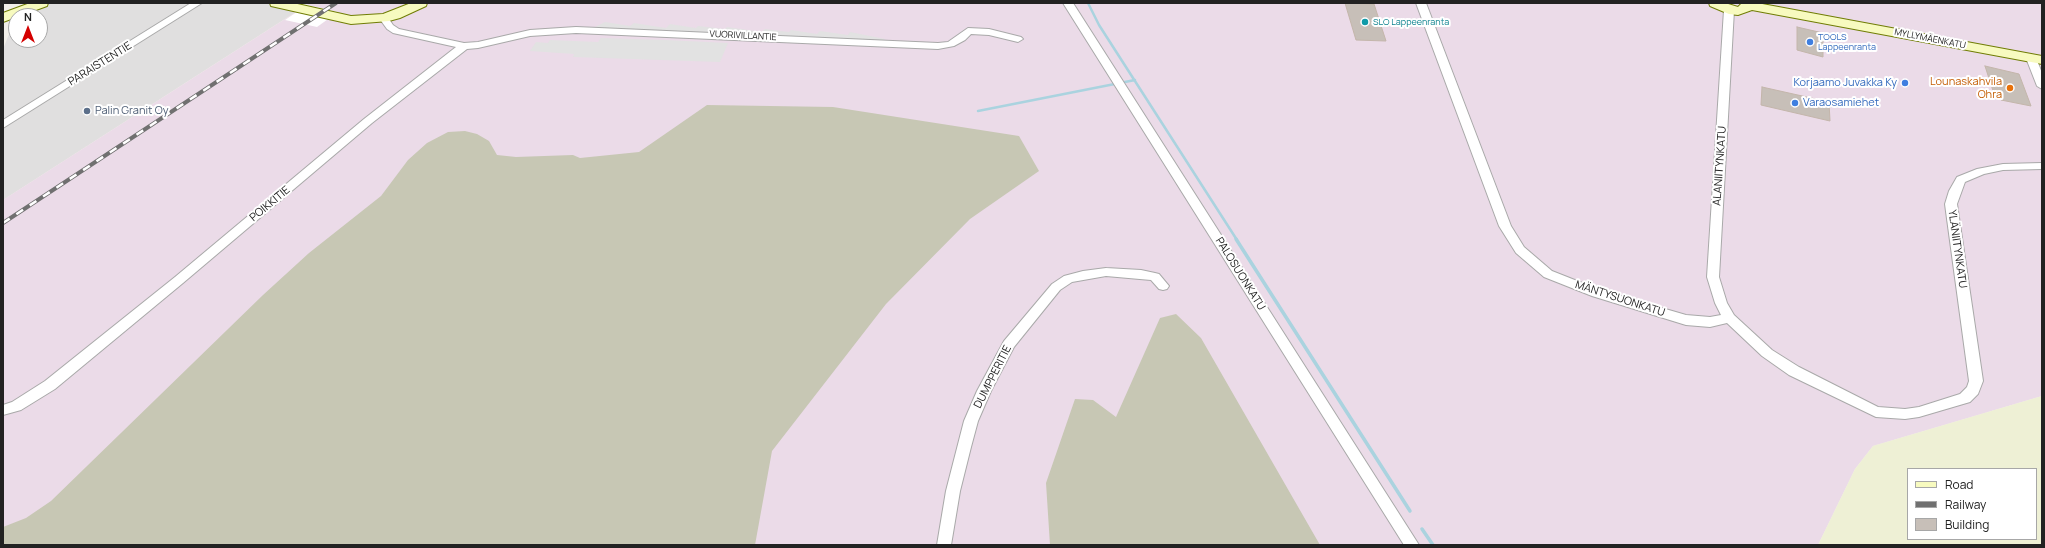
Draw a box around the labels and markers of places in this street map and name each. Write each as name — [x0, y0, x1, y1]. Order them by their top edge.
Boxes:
marker: SLO Lappeenranta — [1360, 17, 1370, 27]
place label: SLO Lappeenranta — [1373, 17, 1449, 27]
place label: TOOLS Lappeenranta — [1818, 32, 1876, 53]
marker: TOOLS Lappeenranta — [1805, 37, 1815, 47]
place label: Lounaskahvila Ohra — [1930, 75, 2002, 101]
place label: Korjaamo Juvakka Ky — [1793, 76, 1897, 90]
marker: Korjaamo Juvakka Ky — [1900, 78, 1910, 88]
marker: Lounaskahvila Ohra — [2005, 83, 2015, 93]
place label: Varaosamiehet — [1803, 96, 1879, 110]
marker: Varaosamiehet — [1790, 98, 1800, 108]
place label: Palin Granit Oy — [95, 104, 168, 118]
marker: Palin Granit Oy — [82, 106, 92, 116]

